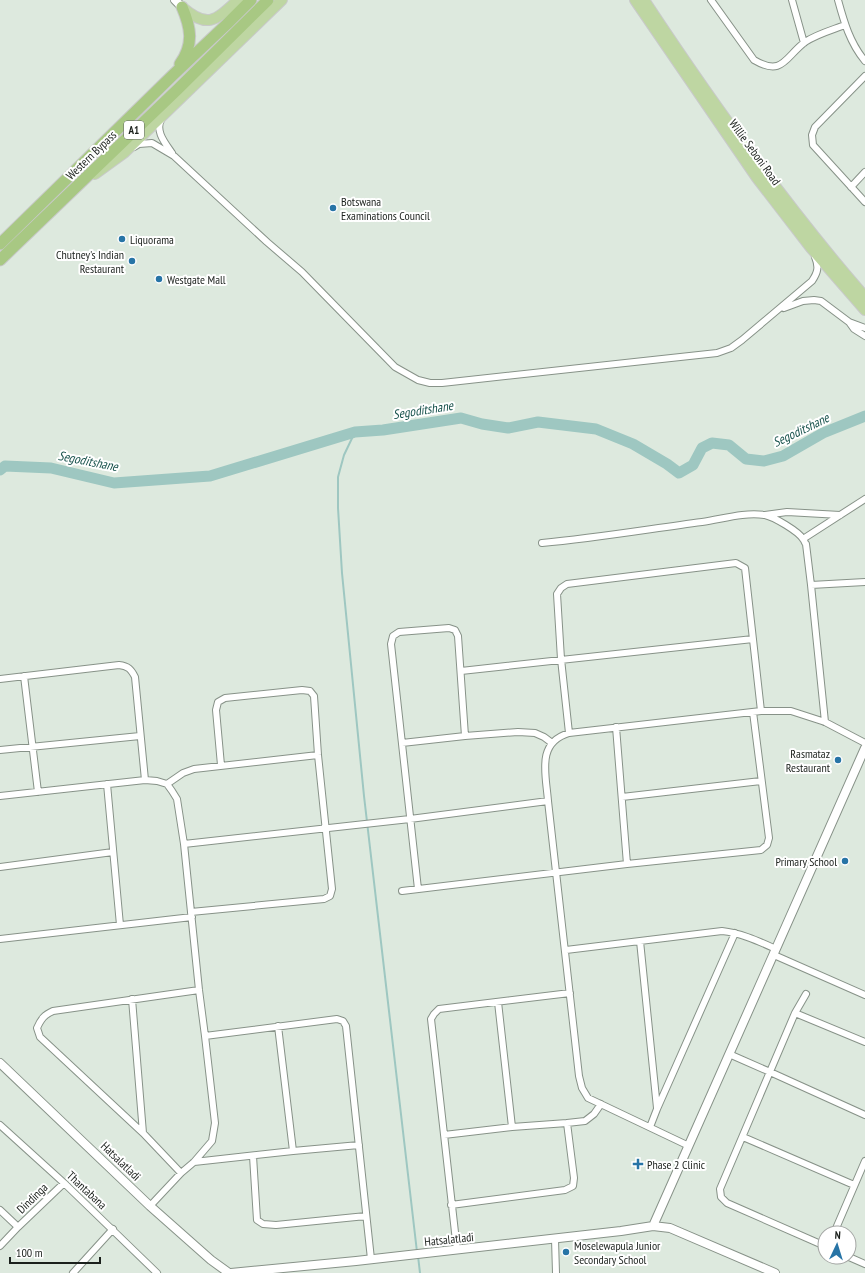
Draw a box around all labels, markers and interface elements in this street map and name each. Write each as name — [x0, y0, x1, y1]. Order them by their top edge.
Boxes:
street label: Willie Seboni Road — [726, 116, 784, 188]
road number: A1 — [124, 121, 144, 139]
street label: Western Bypass — [63, 127, 119, 183]
place label: Botswana Examinations Council — [341, 194, 430, 223]
marker: Botswana Examinations Council — [328, 203, 338, 213]
place label: Liquorama — [130, 232, 174, 247]
marker: Liquorama — [117, 234, 127, 244]
place label: Chutney's Indian Restaurant — [56, 247, 125, 276]
marker: Chutney's Indian Restaurant — [127, 256, 137, 266]
place label: Westgate Mall — [167, 272, 226, 287]
marker: Westgate Mall — [154, 274, 164, 284]
water label: Segoditshane — [392, 397, 456, 423]
water label: Segoditshane — [770, 408, 833, 451]
water label: Segoditshane — [57, 447, 121, 475]
place label: Rasmataz Restaurant — [786, 746, 831, 775]
marker: Rasmataz Restaurant — [833, 755, 843, 765]
place label: Primary School — [776, 854, 837, 869]
marker: Primary School — [840, 856, 850, 866]
street label: Hatsalatladi — [98, 1138, 144, 1184]
place label: Phase 2 Clinic — [647, 1157, 706, 1172]
marker: Phase 2 Clinic — [632, 1158, 644, 1170]
street label: Thantabana — [64, 1168, 110, 1212]
street label: Dindinga — [13, 1180, 51, 1216]
north arrow — [817, 1225, 857, 1265]
text: N — [834, 1228, 841, 1242]
street label: Hatsalatladi — [424, 1229, 474, 1249]
place label: Moselewapula Junior Secondary School — [574, 1238, 661, 1267]
scale bar — [10, 1239, 100, 1265]
text: 100 m — [16, 1245, 43, 1260]
marker: Moselewapula Junior Secondary School — [561, 1247, 571, 1257]

